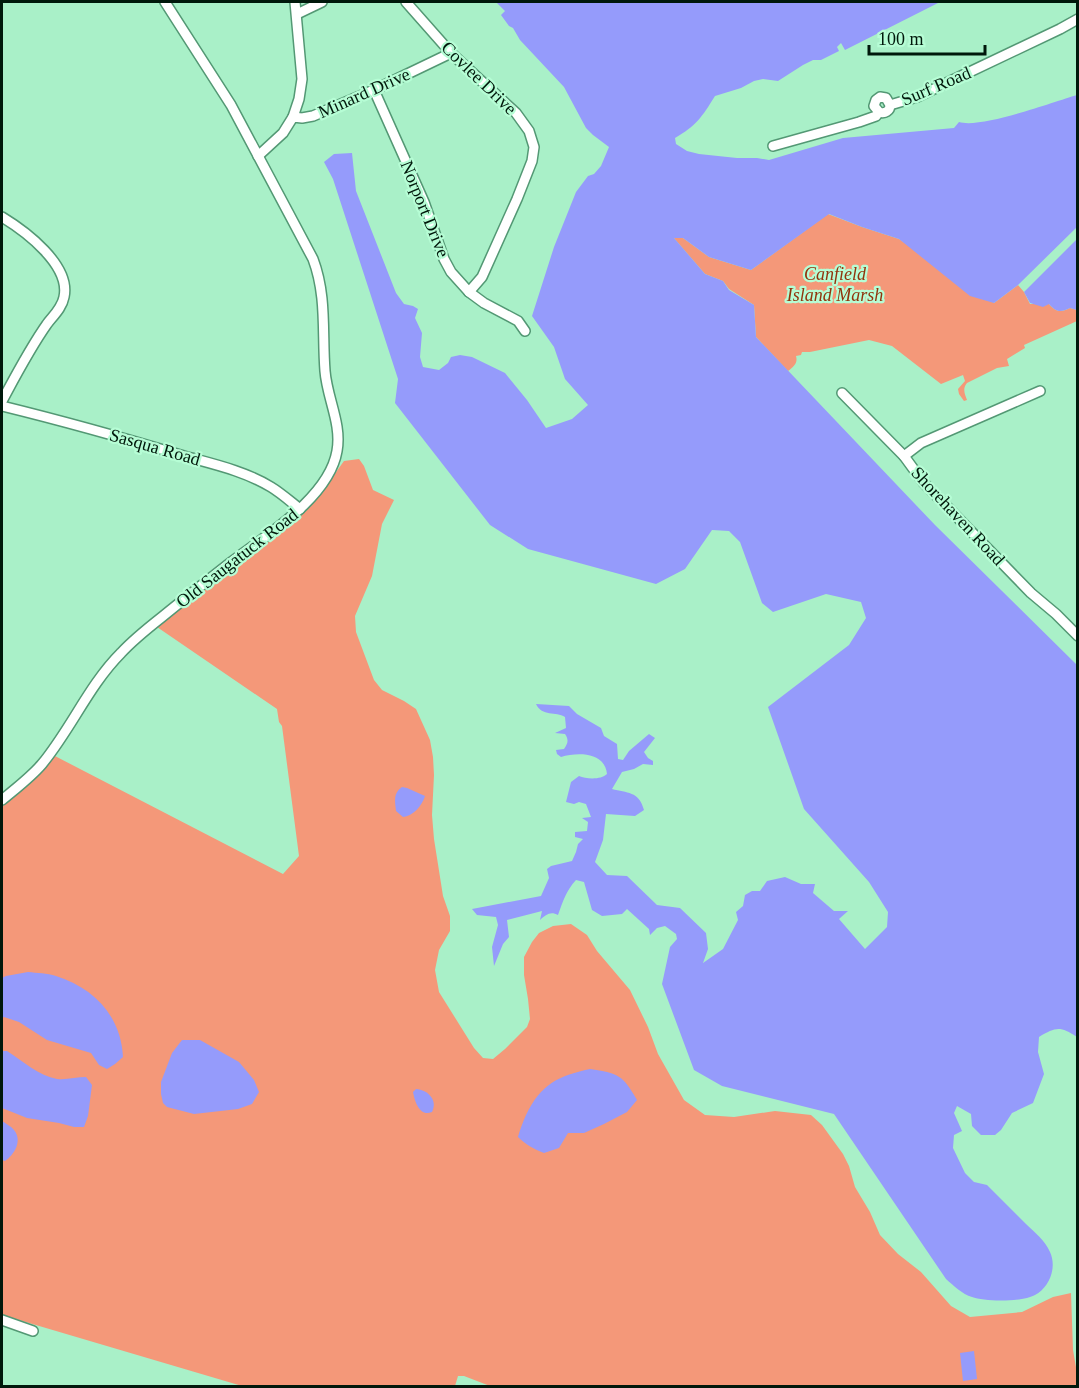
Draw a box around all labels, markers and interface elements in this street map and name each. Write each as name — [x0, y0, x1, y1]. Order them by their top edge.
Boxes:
scale bar — [869, 18, 984, 56]
text: 100 m — [878, 29, 924, 49]
street label: Covlee Drive — [437, 37, 521, 119]
street label: Surf Road — [898, 62, 974, 110]
street label: Minard Drive — [315, 64, 413, 122]
street label: Norport Drive — [397, 158, 453, 260]
park label: Canfield Island Marsh — [786, 264, 883, 305]
street label: Sasqua Road — [107, 425, 203, 469]
street label: Shorehaven Road — [907, 463, 1009, 569]
street label: Old Saugatuck Road — [172, 504, 302, 612]

